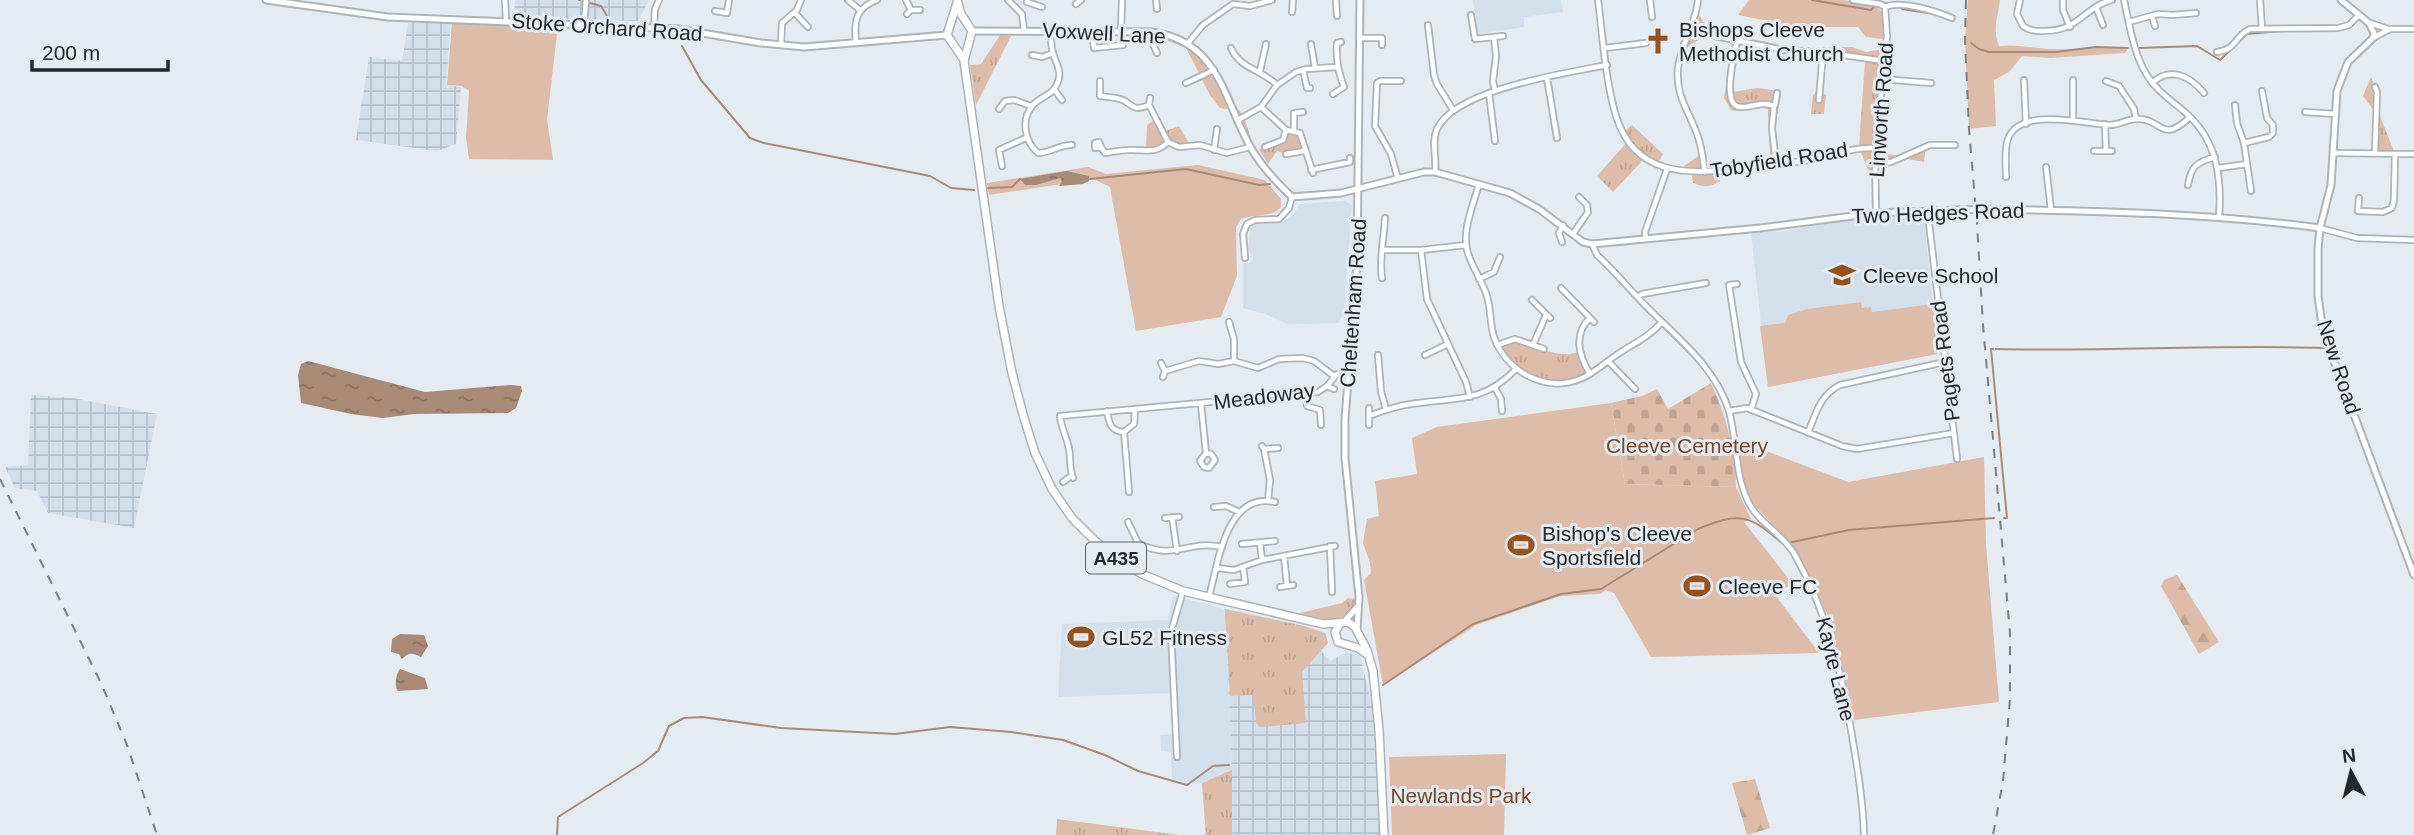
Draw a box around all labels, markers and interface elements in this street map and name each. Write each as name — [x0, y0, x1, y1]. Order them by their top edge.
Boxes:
street label: Stoke Orchard Road — [511, 9, 703, 45]
street label: Voxwell Lane — [1042, 18, 1166, 48]
place label: Bishops Cleeve Methodist Church — [1679, 18, 1844, 65]
church icon: Bishops Cleeve Methodist Church — [1643, 26, 1673, 56]
scale bar — [32, 28, 168, 72]
text: 200 m — [42, 41, 100, 64]
street label: Linworth Road — [1865, 42, 1897, 178]
street label: Tobyfield Road — [1709, 138, 1849, 182]
street label: Two Hedges Road — [1851, 198, 2025, 228]
street label: Cheltenham Road — [1336, 218, 1370, 388]
school or university icon: Cleeve School — [1827, 260, 1857, 290]
place label: Cleeve School — [1863, 264, 1998, 287]
street label: Pagets Road — [1926, 299, 1964, 423]
street label: New Road — [2313, 317, 2365, 417]
street label: Meadoway — [1212, 378, 1316, 414]
park label: Cleeve Cemetery — [1606, 434, 1769, 457]
place label: Bishop's Cleeve Sportsfield — [1542, 522, 1692, 569]
sports icon: Bishop's Cleeve Sportsfield — [1506, 530, 1536, 560]
road number: A435 — [1086, 542, 1146, 573]
sports icon: Cleeve FC — [1682, 571, 1712, 601]
place label: Cleeve FC — [1718, 575, 1817, 598]
street label: Kayte Lane — [1812, 615, 1860, 723]
sports icon: GL52 Fitness — [1066, 622, 1096, 652]
place label: GL52 Fitness — [1102, 626, 1227, 649]
north arrow — [2316, 737, 2386, 807]
text: N — [2341, 744, 2357, 767]
park label: Newlands Park — [1390, 784, 1532, 807]

